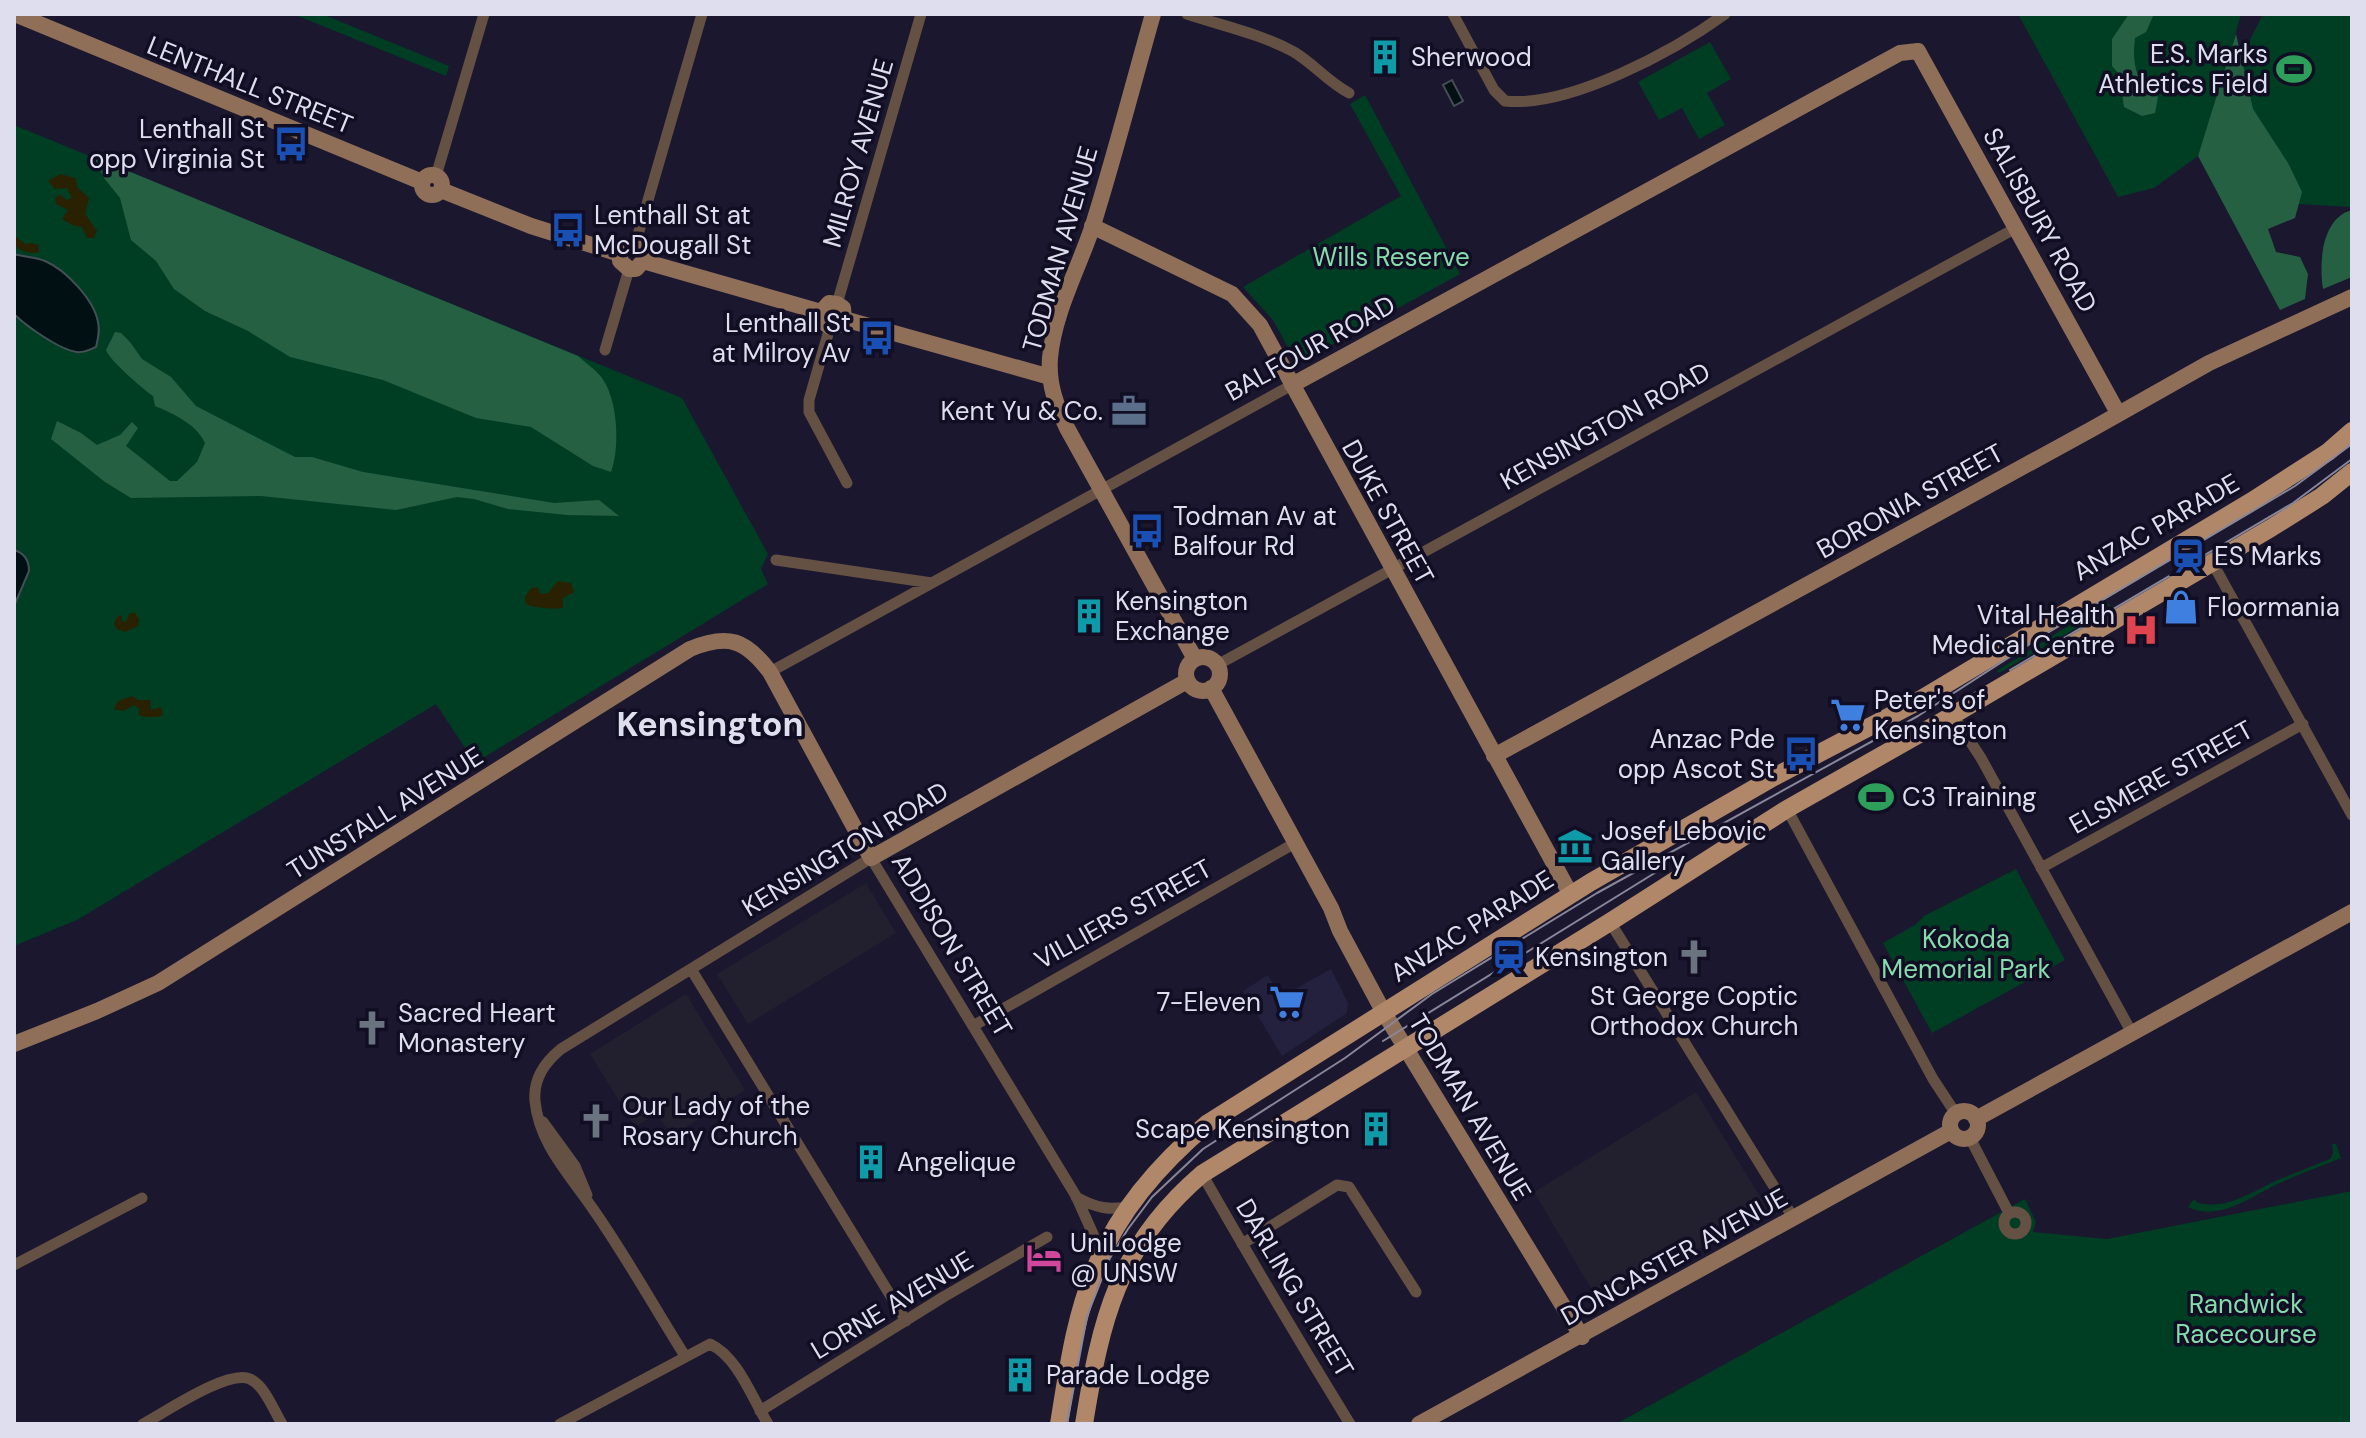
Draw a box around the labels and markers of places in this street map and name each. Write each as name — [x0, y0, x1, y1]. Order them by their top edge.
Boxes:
place label: E.S. Marks Athletics Field — [2098, 37, 2268, 101]
building icon: Sherwood — [1366, 38, 1404, 76]
place label: Sherwood — [1411, 40, 1532, 74]
sports icon: E.S. Marks Athletics Field — [2275, 50, 2313, 88]
place label: Lenthall St opp Virginia St — [89, 112, 265, 176]
bus stop icon: Lenthall St opp Virginia St — [272, 125, 310, 163]
place label: Lenthall St at McDougall St — [594, 198, 751, 262]
bus stop icon: Lenthall St at McDougall St — [549, 211, 587, 249]
place label: Lenthall St at Milroy Av — [712, 306, 851, 370]
bus stop icon: Lenthall St at Milroy Av — [858, 319, 896, 357]
office icon: Kent Yu & Co. — [1110, 392, 1148, 430]
place label: Kent Yu & Co. — [940, 394, 1103, 428]
place label: Todman Av at Balfour Rd — [1173, 499, 1337, 563]
bus stop icon: Todman Av at Balfour Rd — [1128, 512, 1166, 550]
station icon: ES Marks — [2169, 537, 2207, 575]
place label: ES Marks — [2214, 539, 2322, 573]
place label: Kensington Exchange — [1115, 584, 1248, 648]
shop icon: Floormania — [2162, 588, 2200, 626]
place label: Floormania — [2207, 590, 2340, 624]
building icon: Kensington Exchange — [1070, 597, 1108, 635]
place label: Vital Health Medical Centre — [1932, 598, 2115, 662]
hospital icon: Vital Health Medical Centre — [2122, 611, 2160, 649]
place label: Peter's of Kensington — [1874, 683, 2007, 747]
supermarket icon: Peter's of Kensington — [1829, 696, 1867, 734]
place label: Anzac Pde opp Ascot St — [1618, 722, 1775, 786]
bus stop icon: Anzac Pde opp Ascot St — [1782, 735, 1820, 773]
sports icon: C3 Training — [1857, 778, 1895, 816]
place label: C3 Training — [1902, 780, 2037, 814]
place label: Josef Lebovic Gallery — [1601, 814, 1767, 878]
museum icon: Josef Lebovic Gallery — [1556, 827, 1594, 865]
station icon: Kensington — [1490, 938, 1528, 976]
church icon: St George Coptic Orthodox Church — [1675, 938, 1713, 976]
place label: Kensington — [1535, 940, 1668, 974]
place label: St George Coptic Orthodox Church — [1590, 979, 1798, 1043]
supermarket icon: 7-Eleven — [1268, 983, 1306, 1021]
place label: 7-Eleven — [1156, 985, 1261, 1019]
place label: Sacred Heart Monastery — [398, 996, 556, 1060]
church icon: Sacred Heart Monastery — [353, 1009, 391, 1047]
place label: Our Lady of the Rosary Church — [622, 1089, 810, 1153]
church icon: Our Lady of the Rosary Church — [577, 1102, 615, 1140]
building icon: Scape Kensington — [1357, 1110, 1395, 1148]
place label: Scape Kensington — [1135, 1112, 1350, 1146]
building icon: Angelique — [852, 1143, 890, 1181]
place label: Angelique — [897, 1145, 1016, 1179]
place label: UniLodge @ UNSW — [1070, 1226, 1182, 1290]
hotel icon: UniLodge @ UNSW — [1025, 1239, 1063, 1277]
building icon: Parade Lodge — [1001, 1356, 1039, 1394]
place label: Parade Lodge — [1046, 1358, 1210, 1392]

